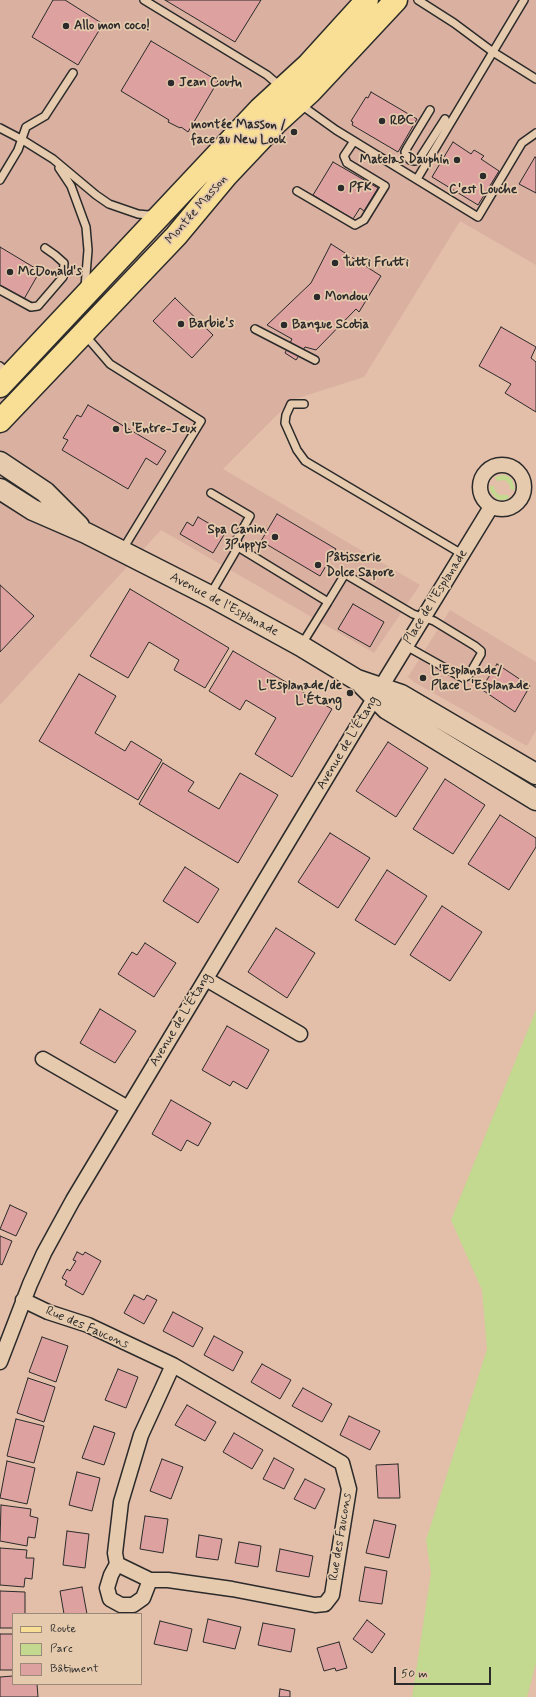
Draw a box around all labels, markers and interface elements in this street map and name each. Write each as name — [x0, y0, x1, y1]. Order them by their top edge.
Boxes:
place label: Allo mon coco! — [74, 18, 150, 34]
marker: Allo mon coco! — [61, 21, 71, 31]
place label: Jean Coutu — [179, 75, 242, 91]
marker: Jean Coutu — [166, 78, 176, 88]
place label: RBC — [390, 113, 414, 129]
marker: RBC — [377, 116, 387, 126]
place label: montée Masson / face au New Look — [191, 117, 286, 148]
marker: montée Masson / face au New Look — [289, 127, 299, 137]
place label: Matelas Dauphin — [360, 152, 449, 168]
marker: Matelas Dauphin — [452, 155, 462, 165]
marker: C'est Louche — [478, 171, 488, 181]
street label: Montée Masson — [163, 172, 231, 248]
place label: PFK — [349, 180, 372, 196]
place label: C'est Louche — [449, 182, 517, 198]
marker: PFK — [336, 183, 346, 193]
place label: Tutti Frutti — [343, 255, 409, 271]
marker: Tutti Frutti — [330, 258, 340, 268]
place label: McDonald's — [18, 264, 82, 280]
marker: McDonald's — [5, 267, 15, 277]
place label: Mondou — [325, 289, 368, 305]
marker: Mondou — [312, 292, 322, 302]
place label: Barbie's — [189, 316, 234, 332]
place label: Banque Scotia — [292, 317, 369, 333]
marker: Barbie's — [176, 319, 186, 329]
marker: Banque Scotia — [279, 320, 289, 330]
place label: L'Entre-Jeux — [124, 421, 197, 437]
marker: L'Entre-Jeux — [111, 424, 121, 434]
place label: Spa Canin 3Puppys — [207, 522, 267, 553]
marker: Spa Canin 3Puppys — [270, 532, 280, 542]
street label: Place de l'Esplanade — [400, 547, 472, 647]
place label: Pâtisserie Dolce Sapore — [326, 550, 394, 581]
marker: Pâtisserie Dolce Sapore — [313, 560, 323, 570]
street label: Avenue de l'Esplanade — [167, 570, 281, 640]
place label: L'Esplanade/ Place L'Esplanade — [431, 663, 529, 694]
marker: L'Esplanade/ Place L'Esplanade — [418, 673, 428, 683]
place label: L'Esplanade/de L'Étang — [258, 678, 342, 709]
marker: L'Esplanade/de L'Étang — [345, 688, 355, 698]
street label: Avenue de L'Étang — [314, 693, 382, 793]
street label: Avenue de L'Étang — [147, 970, 215, 1070]
street label: Rue des Faucons — [43, 1303, 131, 1353]
street label: Rue des Faucons — [326, 1492, 356, 1582]
legend — [12, 1613, 142, 1685]
text: Route — [50, 1621, 76, 1637]
text: Parc — [50, 1641, 73, 1657]
scale bar — [396, 1659, 493, 1685]
text: Bâtiment — [50, 1661, 99, 1677]
text: 50 m — [401, 1666, 428, 1682]

